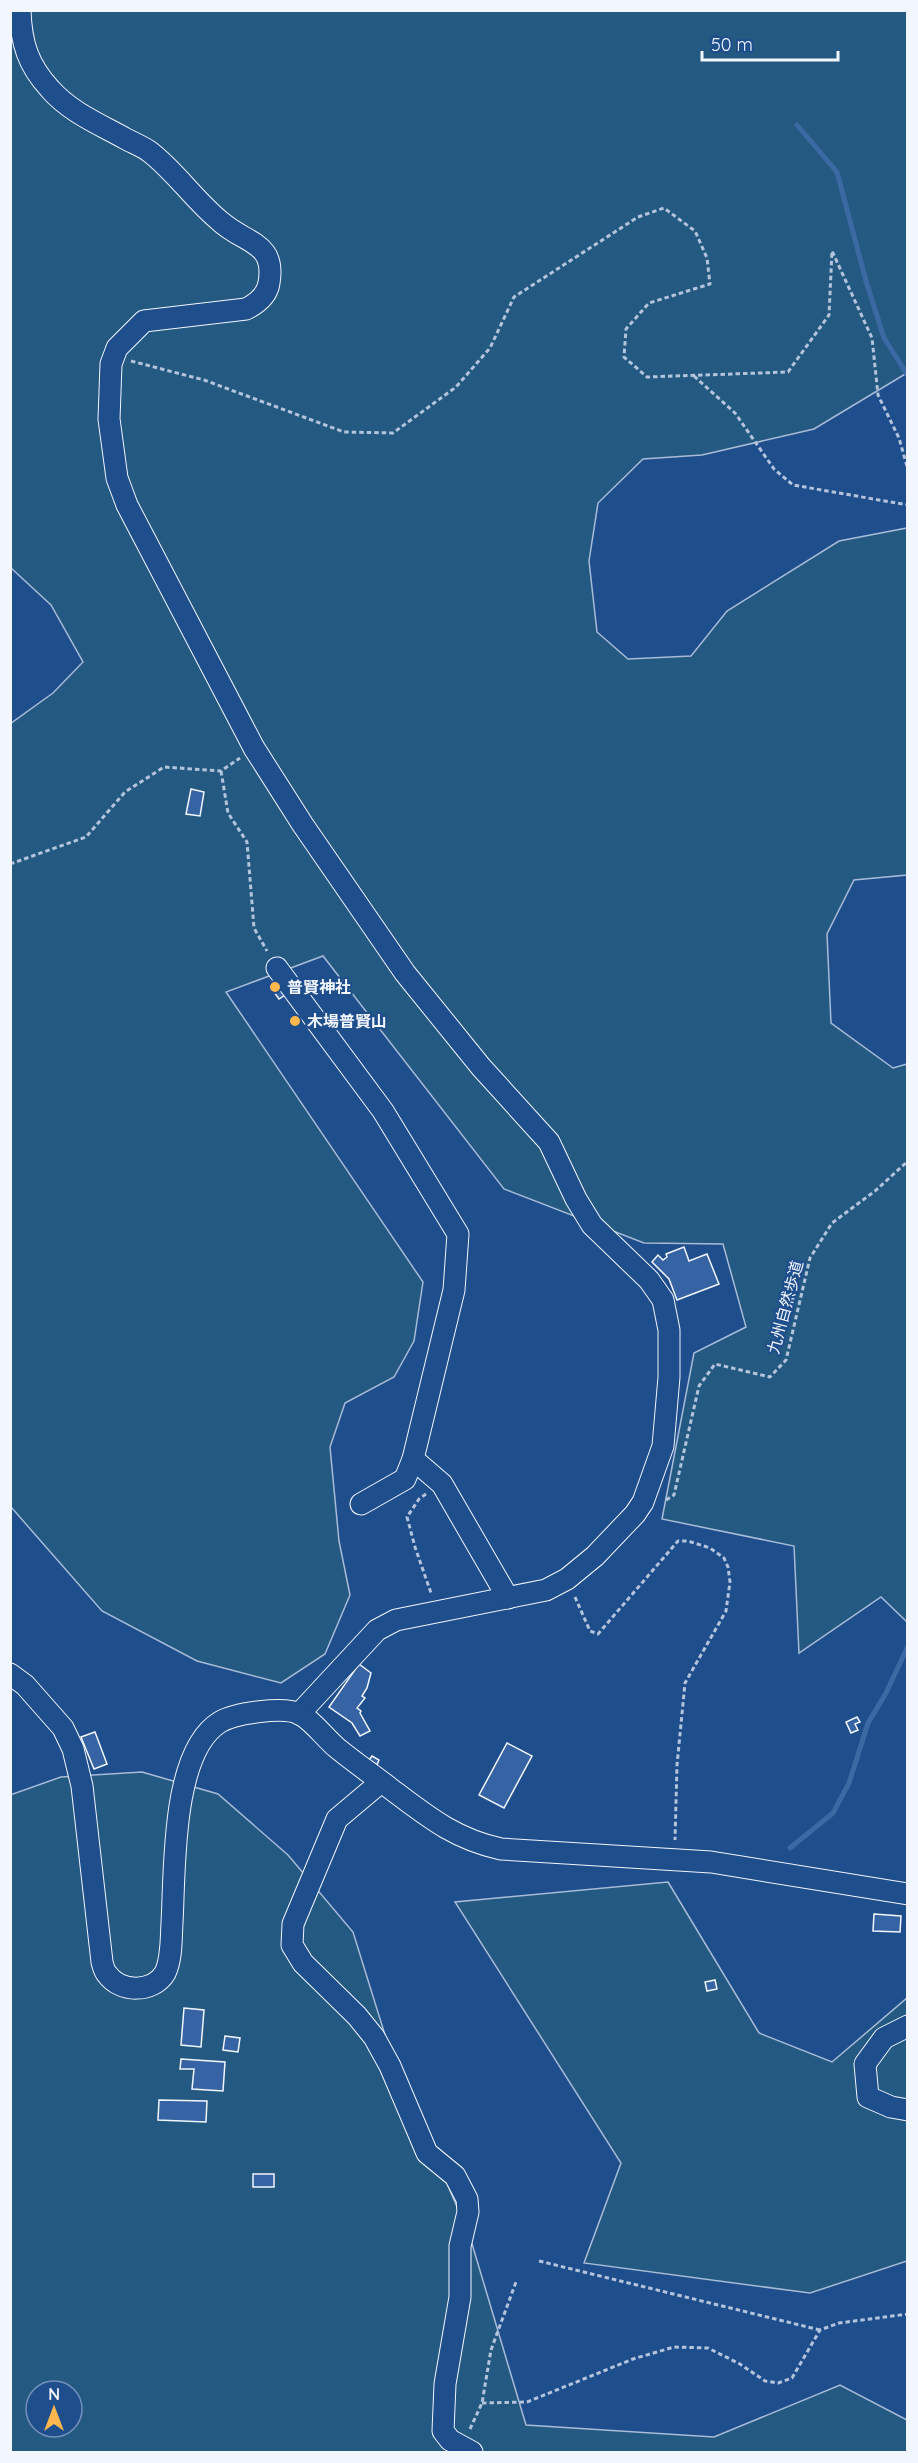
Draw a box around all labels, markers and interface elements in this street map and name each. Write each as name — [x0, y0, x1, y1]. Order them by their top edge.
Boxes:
scale bar — [702, 24, 838, 62]
text: 50 m — [711, 33, 753, 56]
place label: 普賢神社 — [287, 977, 351, 997]
marker: 普賢神社 — [268, 980, 282, 994]
place label: 木場普賢山 — [307, 1011, 387, 1031]
marker: 木場普賢山 — [288, 1014, 302, 1028]
street label: 九州自然歩道 — [763, 1258, 807, 1356]
north arrow — [24, 2379, 84, 2439]
text: N — [48, 2384, 60, 2404]

